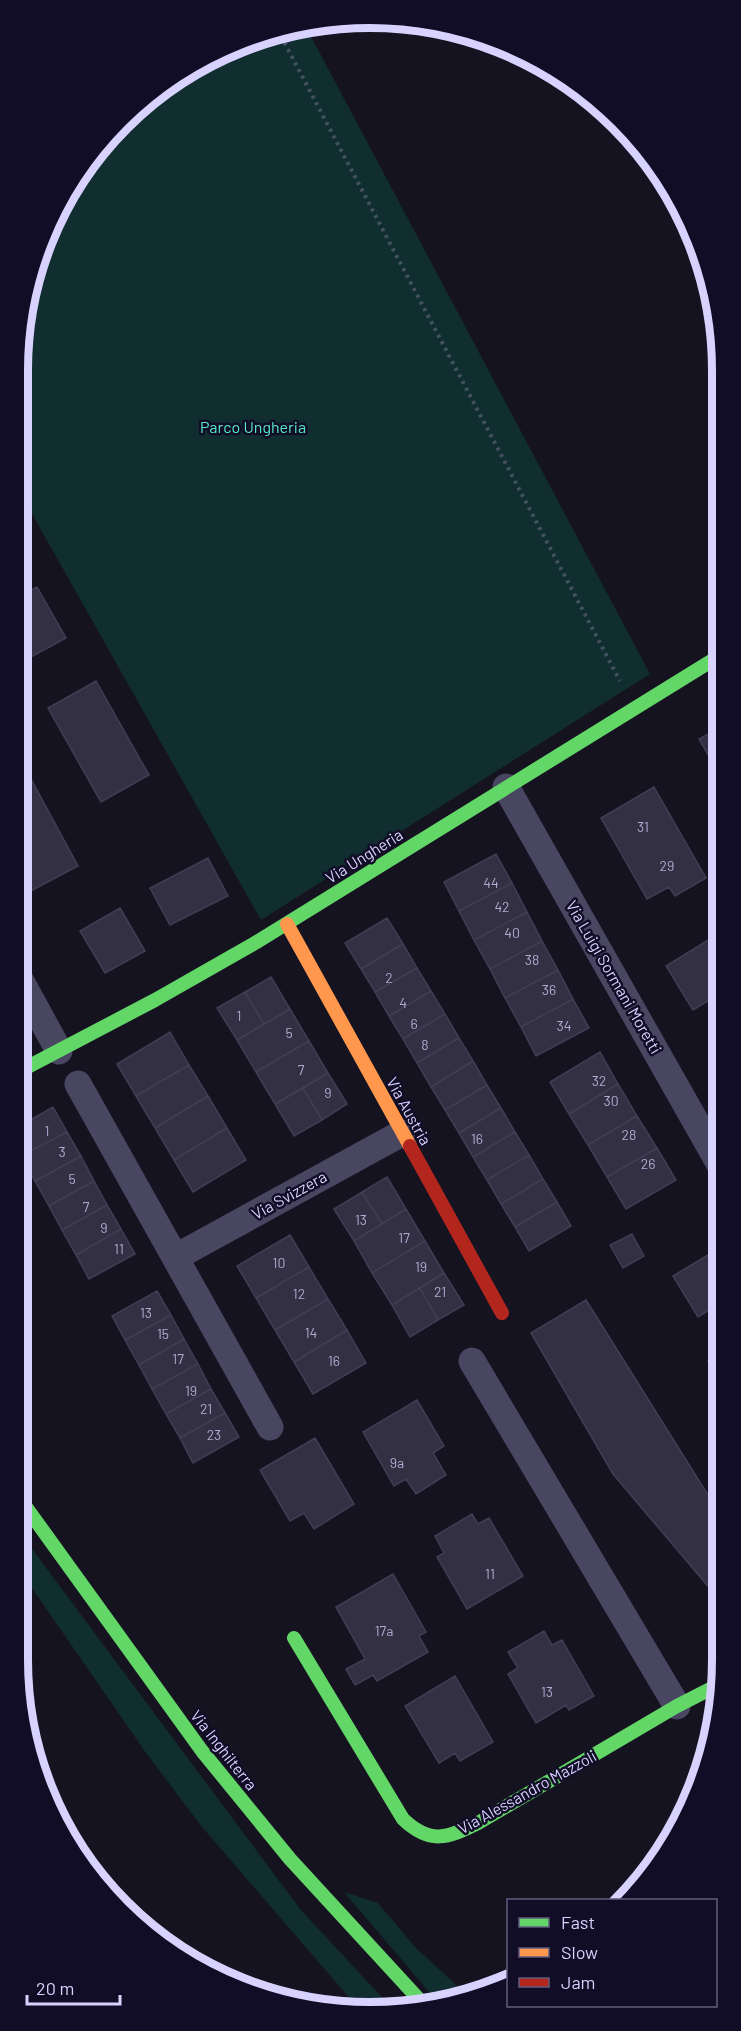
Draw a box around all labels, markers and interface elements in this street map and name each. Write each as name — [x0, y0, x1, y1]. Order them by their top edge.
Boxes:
park label: Parco Ungheria — [200, 417, 306, 436]
house number: 31 — [637, 818, 649, 835]
street label: Via Ungheria — [322, 824, 406, 887]
house number: 29 — [660, 857, 674, 874]
house number: 44 — [483, 874, 499, 891]
street label: Via Luigi Sormani Moretti — [563, 897, 666, 1057]
house number: 42 — [494, 898, 510, 915]
house number: 40 — [504, 924, 520, 941]
house number: 38 — [525, 951, 539, 968]
house number: 2 — [385, 969, 393, 986]
house number: 36 — [542, 981, 556, 998]
house number: 4 — [399, 994, 407, 1011]
house number: 1 — [237, 1007, 241, 1024]
house number: 6 — [410, 1015, 418, 1032]
house number: 34 — [557, 1017, 571, 1034]
house number: 5 — [285, 1024, 293, 1041]
house number: 8 — [421, 1036, 429, 1053]
house number: 7 — [298, 1061, 305, 1078]
house number: 32 — [592, 1072, 606, 1089]
street label: Via Austria — [383, 1073, 436, 1148]
house number: 9 — [324, 1084, 332, 1101]
house number: 30 — [603, 1092, 619, 1109]
house number: 1 — [45, 1122, 49, 1139]
house number: 28 — [622, 1126, 636, 1143]
house number: 16 — [471, 1130, 483, 1147]
house number: 3 — [58, 1143, 66, 1160]
house number: 26 — [641, 1155, 655, 1172]
street label: Via Svizzera — [248, 1166, 330, 1223]
house number: 5 — [68, 1170, 76, 1187]
house number: 7 — [83, 1198, 90, 1215]
house number: 13 — [355, 1211, 367, 1228]
house number: 9 — [100, 1219, 108, 1236]
house number: 17 — [398, 1229, 410, 1246]
house number: 11 — [114, 1240, 124, 1257]
house number: 10 — [273, 1254, 285, 1271]
house number: 19 — [415, 1258, 427, 1275]
house number: 21 — [434, 1283, 446, 1300]
house number: 12 — [293, 1285, 305, 1302]
house number: 13 — [140, 1304, 152, 1321]
house number: 14 — [305, 1324, 317, 1341]
house number: 15 — [157, 1325, 169, 1342]
house number: 17 — [172, 1350, 184, 1367]
house number: 16 — [328, 1352, 340, 1369]
house number: 19 — [185, 1382, 197, 1399]
house number: 21 — [200, 1400, 212, 1417]
house number: 23 — [207, 1426, 221, 1443]
house number: 9a — [390, 1454, 404, 1471]
house number: 11 — [485, 1565, 495, 1582]
house number: 17a — [375, 1622, 393, 1639]
house number: 13 — [541, 1683, 553, 1700]
street label: Via Inghilterra — [187, 1706, 262, 1794]
street label: Via Alessandro Mazzoli — [454, 1746, 599, 1838]
legend — [507, 1899, 717, 2007]
text: Fast — [561, 1911, 595, 1933]
text: Slow — [561, 1941, 598, 1963]
scale bar — [27, 1968, 120, 2006]
text: Jam — [561, 1971, 595, 1993]
text: 20 m — [36, 1977, 74, 1999]

